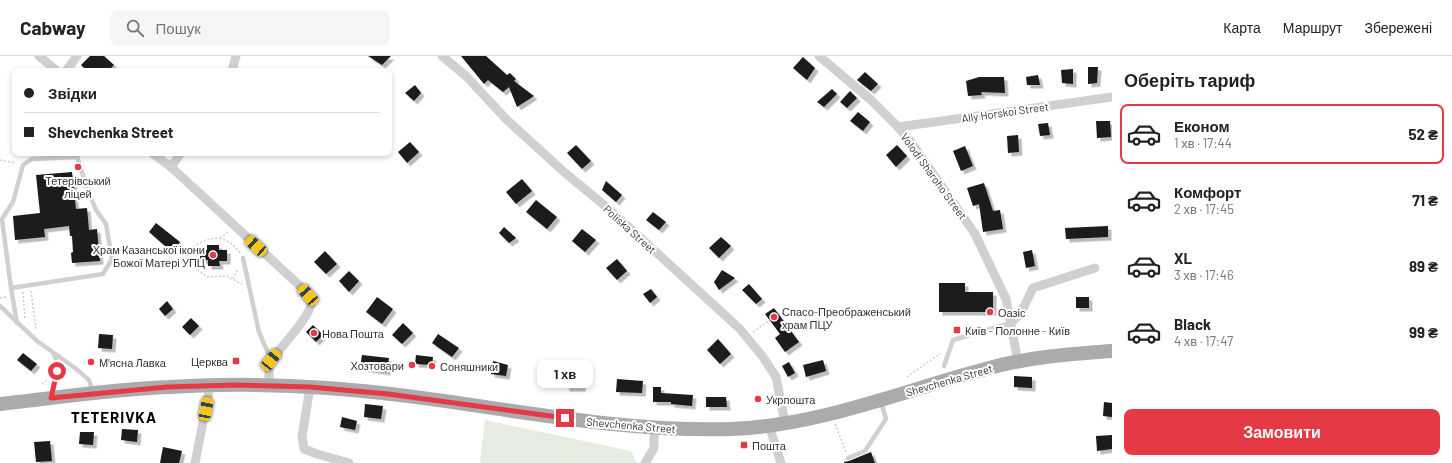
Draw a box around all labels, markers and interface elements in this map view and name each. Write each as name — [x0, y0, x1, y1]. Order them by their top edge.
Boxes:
search box — [110, 10, 390, 46]
text: Cabway — [20, 16, 86, 39]
icon: search — [124, 17, 146, 39]
text: Пошук — [156, 19, 201, 37]
text: Карта — [1223, 19, 1261, 36]
text: Маршрут — [1283, 19, 1342, 36]
text: Збережені — [1364, 19, 1432, 36]
text: Оберіть тариф — [1124, 69, 1255, 91]
text: Звідки — [48, 84, 97, 102]
street label: Ally Horskoi Street — [961, 99, 1049, 125]
icon: car — [1126, 116, 1162, 152]
text: Економ — [1174, 117, 1230, 135]
text: Shevchenka Street — [48, 123, 173, 141]
text: 52 ₴ — [1409, 125, 1438, 143]
street label: Volodi Sharoho Street — [898, 130, 970, 222]
text: 1 хв · 17:44 — [1174, 135, 1232, 151]
marker: Тетерівський ліцей — [73, 162, 83, 172]
place label: Тетерівський ліцей — [45, 174, 111, 200]
icon: car — [1126, 182, 1162, 218]
text: Комфорт — [1174, 183, 1241, 201]
text: 71 ₴ — [1412, 191, 1438, 209]
text: 2 хв · 17:45 — [1174, 201, 1234, 217]
street label: Poliska Street — [601, 202, 659, 256]
car — [243, 234, 269, 258]
place label: Храм Казанської ікони Божої Матері УПЦ — [93, 243, 205, 269]
icon: car — [1126, 248, 1162, 284]
text: XL — [1174, 249, 1192, 267]
marker: Храм Казанської ікони Божої Матері УПЦ — [208, 250, 218, 260]
text: 89 ₴ — [1409, 257, 1438, 275]
text: 3 хв · 17:46 — [1174, 267, 1234, 283]
car — [296, 282, 320, 308]
place label: Спасо-Преображенський храм ПЦУ — [782, 305, 911, 331]
place label: Оазіс — [998, 306, 1026, 319]
marker: Оазіс — [985, 307, 995, 317]
marker: Спасо-Преображенський храм ПЦУ — [769, 312, 779, 322]
icon: car — [1126, 314, 1162, 350]
text: Black — [1174, 315, 1211, 333]
text: 99 ₴ — [1409, 323, 1438, 341]
place label: Київ - Полонне - Київ — [965, 324, 1070, 337]
marker: Київ - Полонне - Київ — [952, 325, 962, 335]
place label: Нова Пошта — [322, 327, 385, 340]
marker: Нова Пошта — [309, 328, 319, 338]
text: 4 хв · 17:47 — [1174, 333, 1233, 349]
car — [259, 347, 283, 373]
place label: Церква — [191, 355, 229, 368]
place label: М'ясна Лавка — [99, 356, 167, 369]
marker: Церква — [231, 356, 241, 366]
marker: М'ясна Лавка — [86, 357, 96, 367]
place label: Хозтовари — [351, 359, 404, 372]
marker: Хозтовари — [407, 360, 417, 370]
place label: Соняшники — [440, 360, 498, 373]
callout: 1 хв — [537, 360, 593, 388]
marker: Соняшники — [427, 361, 437, 371]
street label: Shevchenka Street — [904, 361, 994, 399]
route start — [48, 362, 66, 380]
text: 1 хв — [554, 366, 576, 382]
place label: Укрпошта — [766, 393, 816, 406]
marker: Укрпошта — [753, 394, 763, 404]
car — [198, 396, 214, 422]
district label: TETERIVKA — [71, 408, 157, 426]
route end — [556, 409, 574, 427]
button: Замовити — [1124, 409, 1440, 455]
street label: Shevchenka Street — [586, 415, 676, 435]
place label: Пошта — [752, 439, 787, 452]
marker: Пошта — [739, 440, 749, 450]

